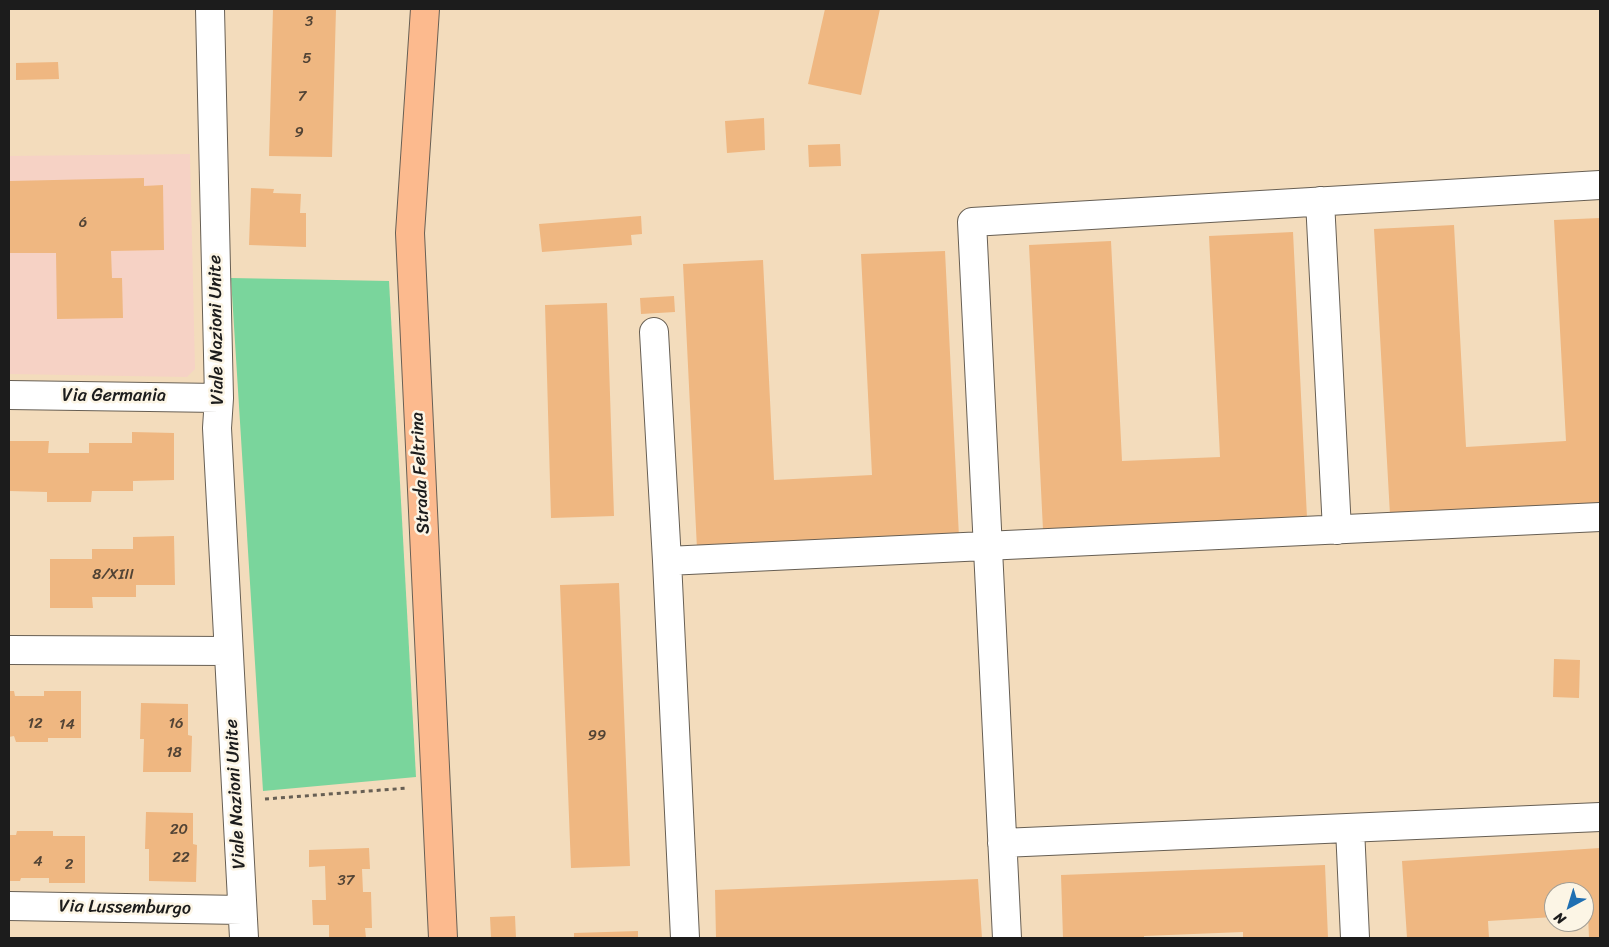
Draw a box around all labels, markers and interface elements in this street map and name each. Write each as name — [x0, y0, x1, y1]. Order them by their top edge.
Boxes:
house number: 3 — [305, 13, 313, 31]
house number: 5 — [302, 50, 312, 68]
house number: 7 — [298, 88, 306, 106]
house number: 9 — [294, 124, 304, 142]
house number: 6 — [79, 214, 87, 232]
street label: Viale Nazioni Unite — [205, 255, 229, 405]
street label: Via Germania — [62, 385, 166, 407]
street label: Strada Feltrina — [407, 412, 435, 534]
house number: 8/XIII — [92, 566, 134, 584]
house number: 12 — [27, 715, 43, 733]
house number: 16 — [169, 715, 183, 733]
house number: 14 — [59, 716, 75, 734]
street label: Viale Nazioni Unite — [221, 718, 251, 870]
house number: 99 — [588, 727, 606, 745]
house number: 18 — [166, 744, 182, 762]
house number: 20 — [170, 821, 188, 839]
house number: 22 — [172, 849, 190, 867]
house number: 4 — [33, 853, 43, 871]
house number: 2 — [65, 856, 73, 874]
house number: 37 — [338, 872, 354, 890]
north arrow — [1544, 882, 1594, 932]
street label: Via Lussemburgo — [59, 896, 191, 920]
text: N — [1548, 906, 1572, 931]

